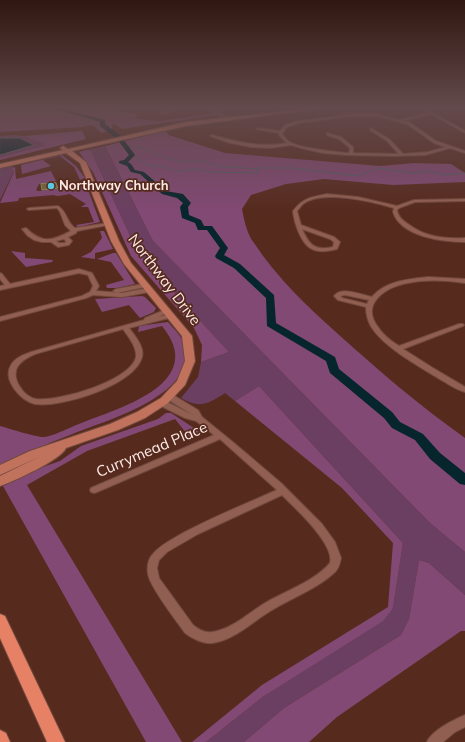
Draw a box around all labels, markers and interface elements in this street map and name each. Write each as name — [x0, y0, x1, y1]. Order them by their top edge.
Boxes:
place label: Northway Church — [59, 178, 169, 194]
marker: Northway Church — [46, 181, 56, 191]
street label: Northway Drive — [124, 231, 204, 329]
street label: Currymead Place — [94, 418, 210, 482]

